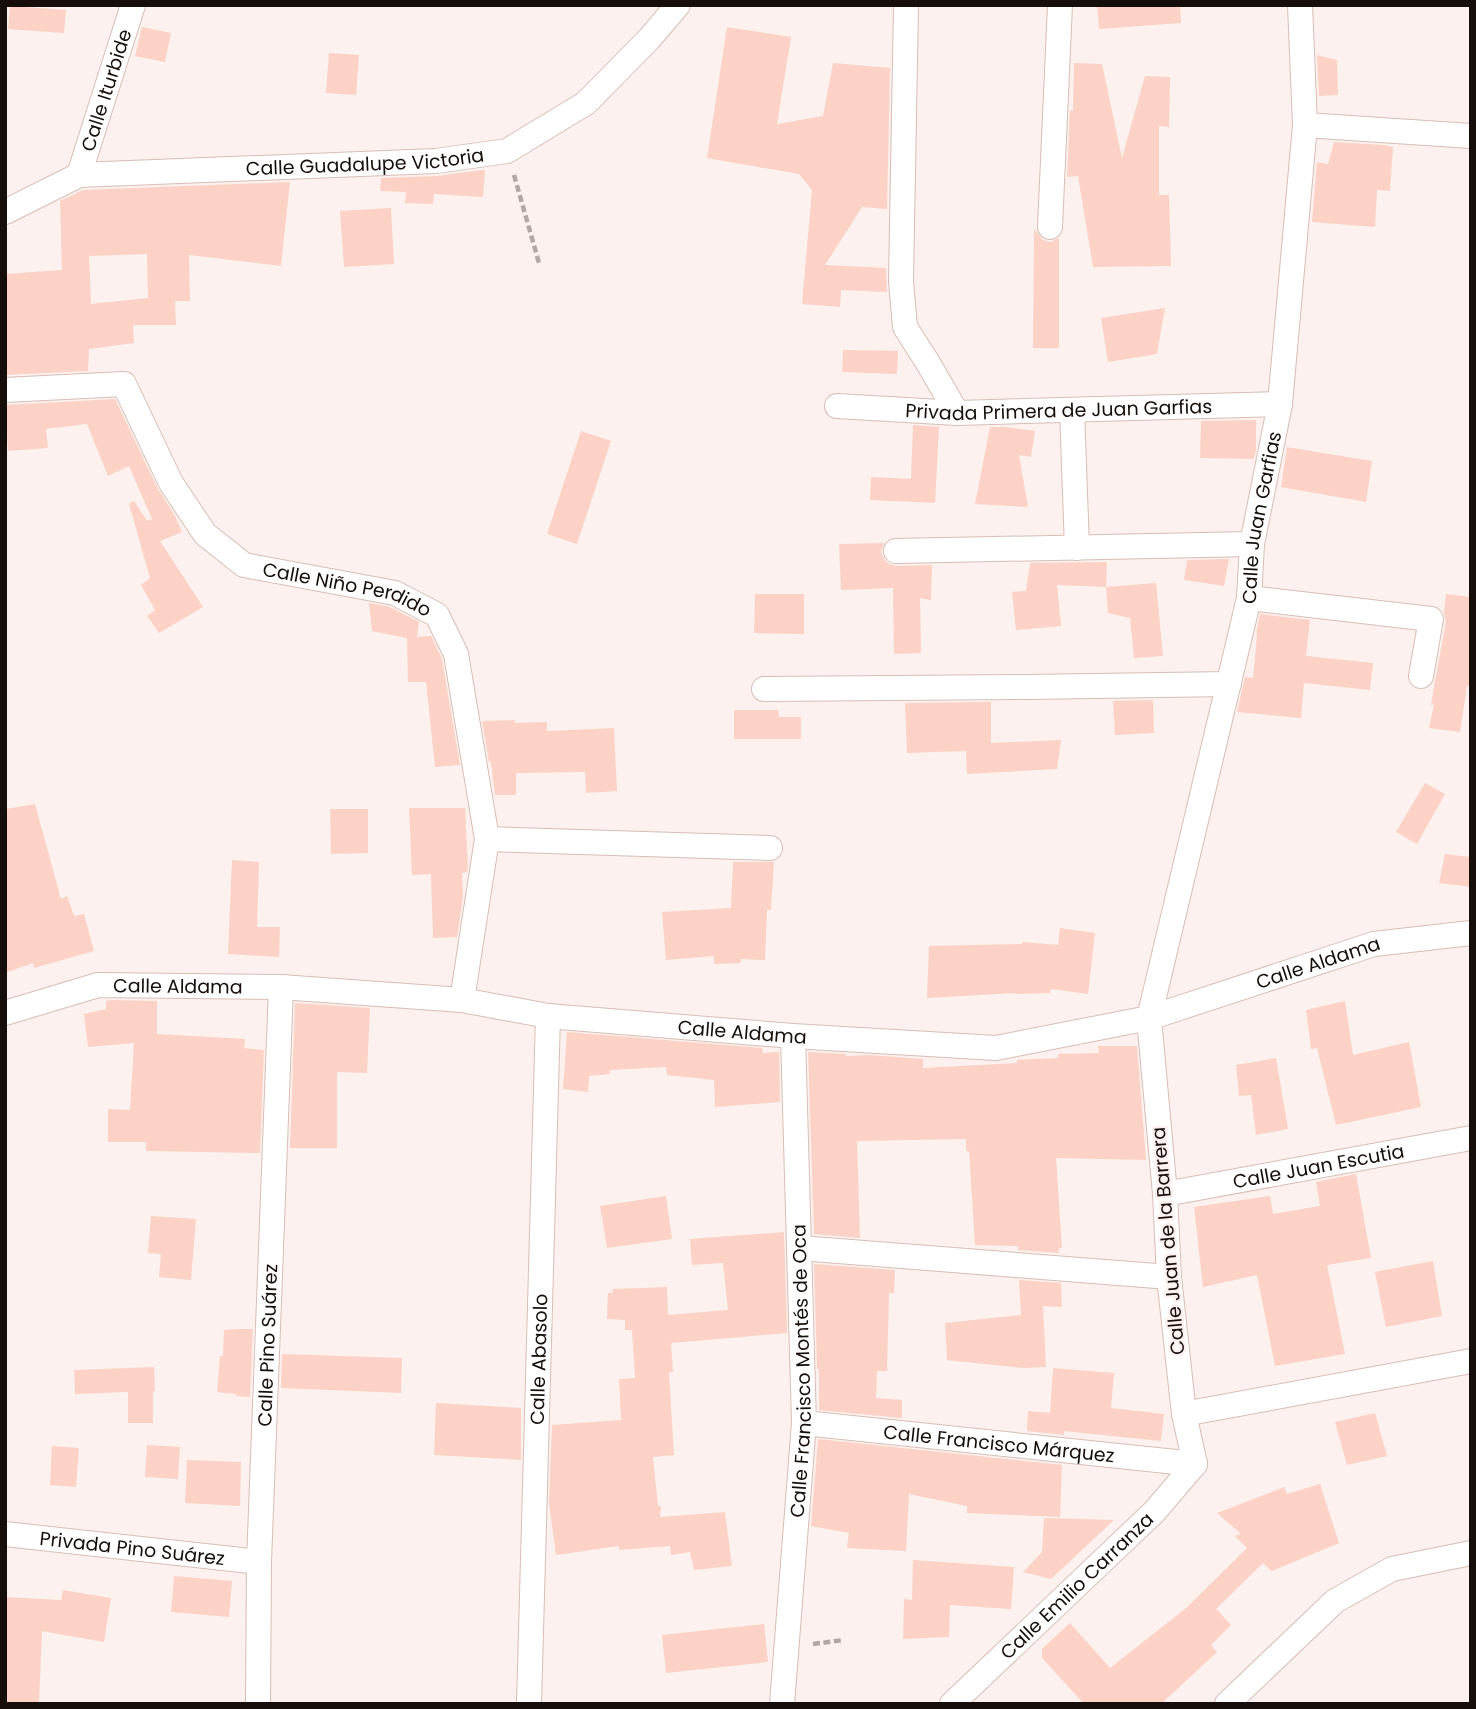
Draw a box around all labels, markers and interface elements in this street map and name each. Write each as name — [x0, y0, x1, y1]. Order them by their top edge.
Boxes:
street label: Calle Iturbide — [74, 26, 138, 155]
street label: Calle Guadalupe Victoria — [245, 141, 486, 182]
street label: Privada Primera de Juan Garfias — [905, 392, 1213, 427]
street label: Calle Juan Garfias — [1235, 429, 1288, 605]
street label: Calle Niño Perdido — [261, 555, 436, 623]
street label: Calle Aldama — [1252, 929, 1384, 995]
street label: Calle Aldama — [113, 972, 243, 1000]
street label: Calle Aldama — [677, 1013, 808, 1050]
street label: Calle Juan de la Barrera — [1145, 1126, 1191, 1356]
street label: Calle Juan Escutia — [1230, 1137, 1406, 1195]
street label: Calle Francisco Montés de Oca — [783, 1224, 818, 1519]
street label: Calle Pino Suárez — [251, 1263, 284, 1427]
street label: Calle Abasolo — [523, 1293, 554, 1425]
street label: Calle Francisco Márquez — [882, 1418, 1116, 1469]
street label: Calle Emilio Carranza — [994, 1506, 1159, 1665]
street label: Privada Pino Suárez — [38, 1524, 226, 1572]

